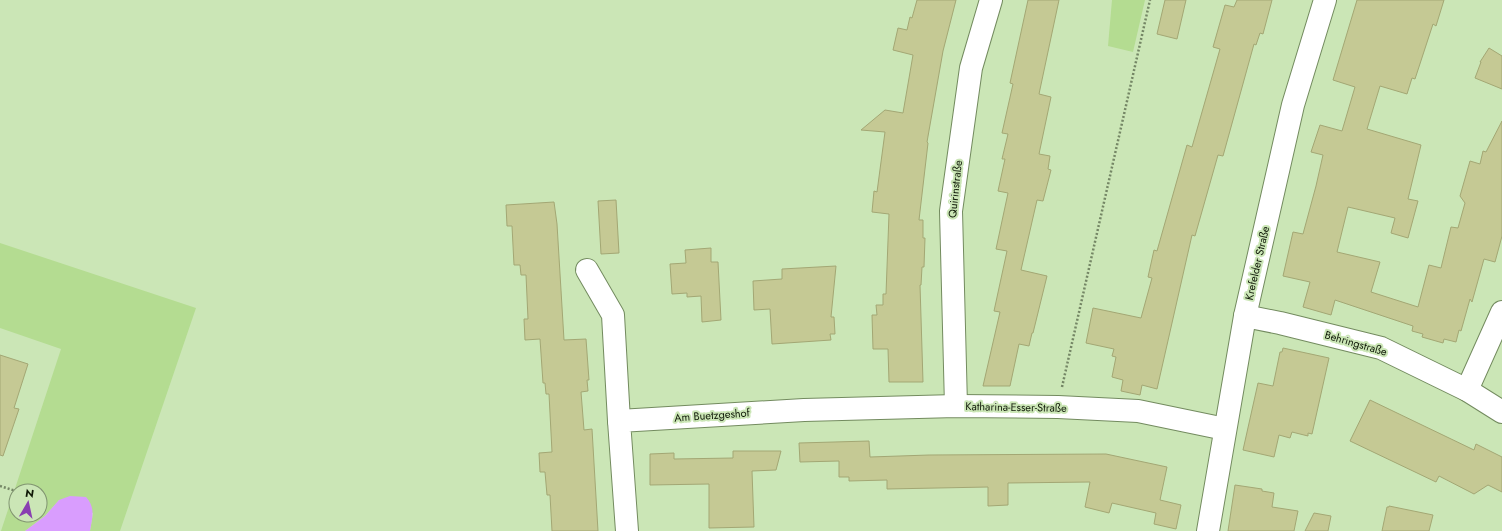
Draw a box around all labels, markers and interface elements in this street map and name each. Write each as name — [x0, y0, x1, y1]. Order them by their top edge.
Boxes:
street label: Quirinstraße — [944, 159, 966, 219]
street label: Krefelder Straße — [1241, 224, 1273, 302]
street label: Behringstraße — [1323, 326, 1389, 360]
street label: Katharina-Esser-Straße — [965, 398, 1067, 416]
street label: Am Buetzgeshof — [674, 404, 751, 426]
north arrow — [8, 483, 48, 523]
text: N — [24, 485, 35, 502]

